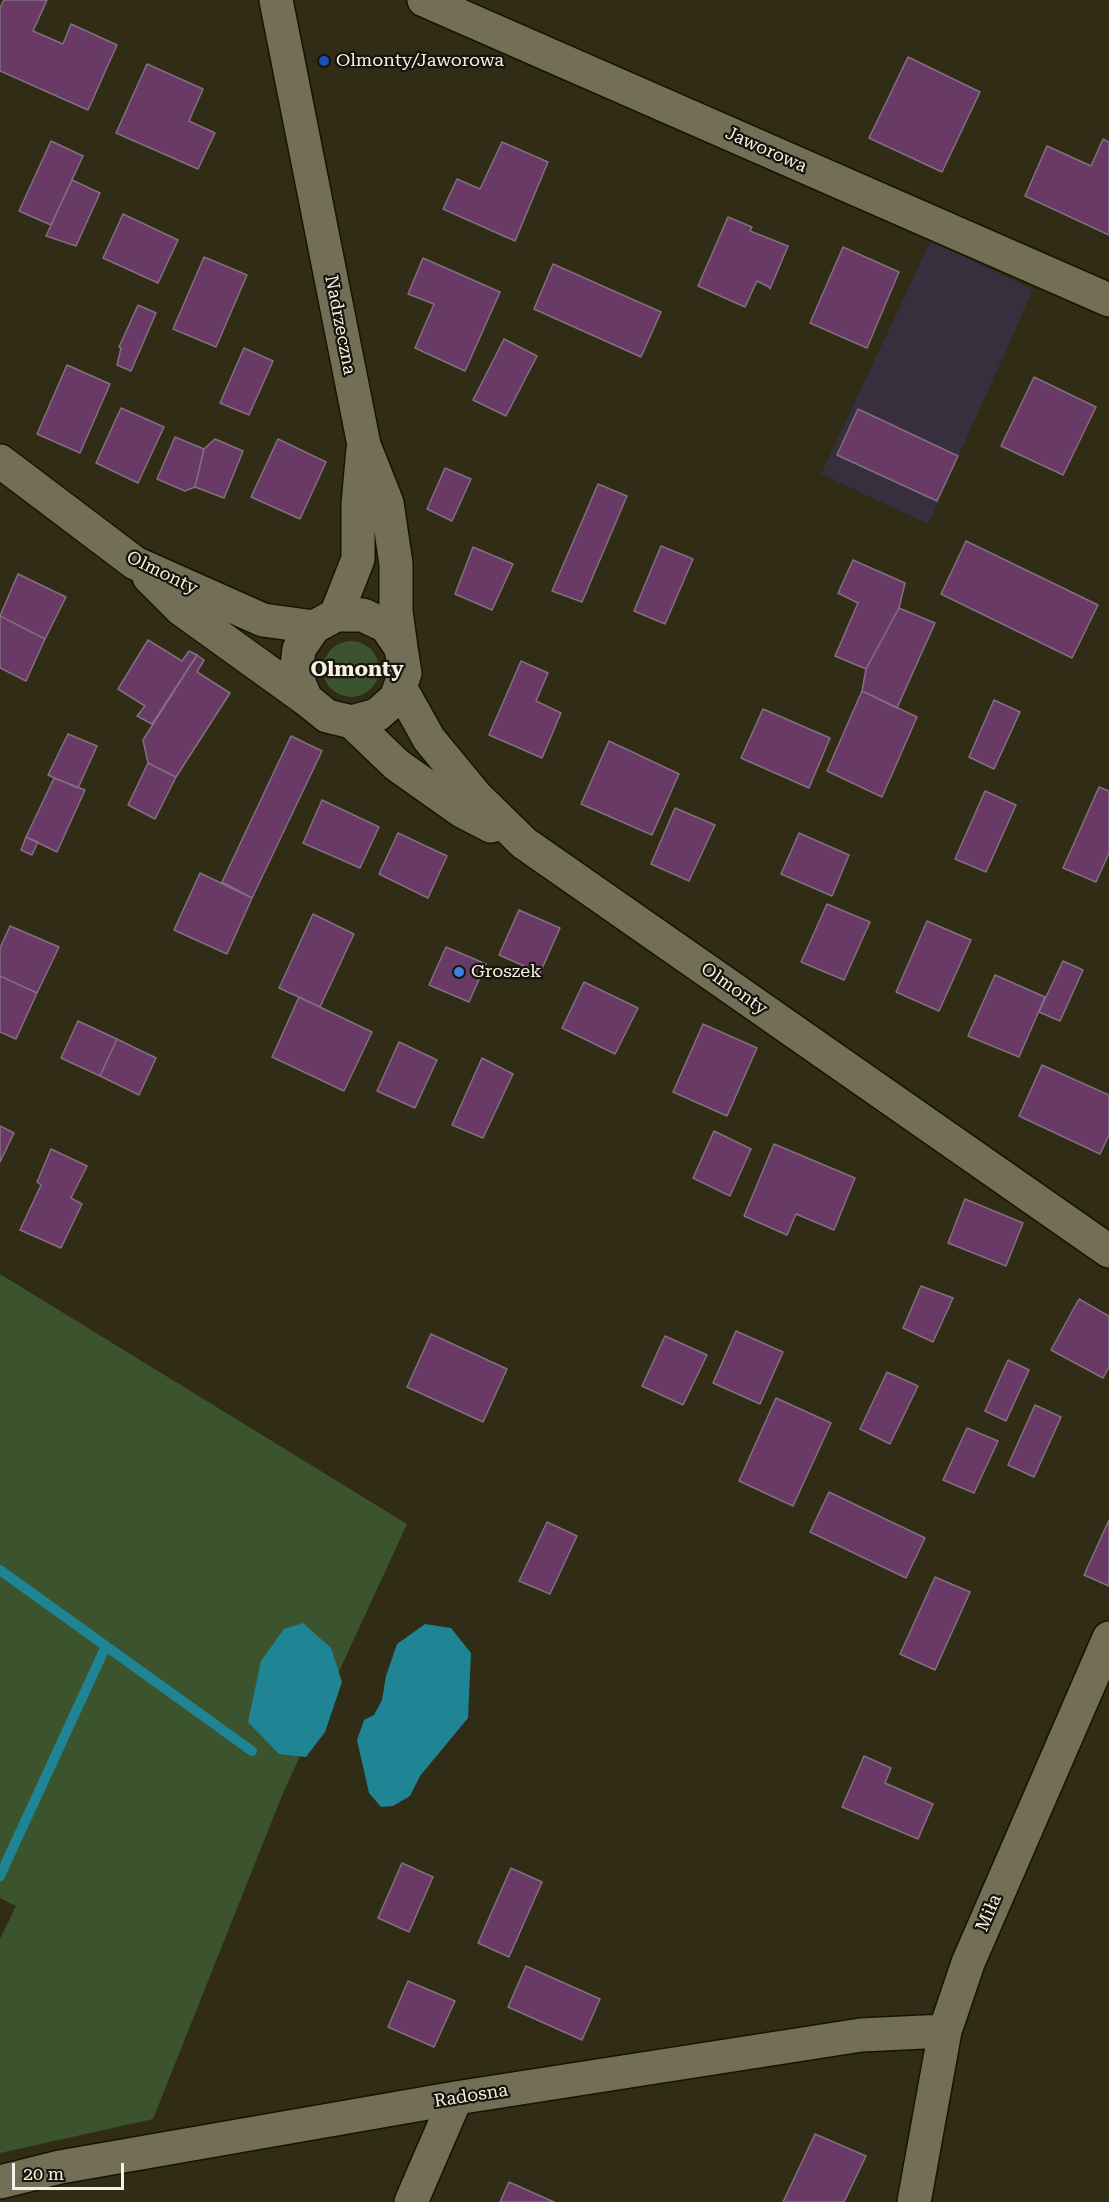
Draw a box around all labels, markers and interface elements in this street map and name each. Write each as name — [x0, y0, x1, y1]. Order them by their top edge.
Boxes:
place label: Olmonty/Jaworowa — [336, 50, 504, 72]
marker: Olmonty/Jaworowa — [317, 54, 331, 68]
street label: Jaworowa — [722, 122, 810, 178]
street label: Nadrzeczna — [320, 273, 360, 377]
street label: Olmonty — [123, 547, 201, 599]
district label: Olmonty — [310, 657, 404, 683]
street label: Olmonty — [696, 958, 772, 1020]
place label: Groszek — [471, 961, 541, 983]
marker: Groszek — [452, 965, 466, 979]
street label: Miła — [972, 1891, 1006, 1935]
street label: Radosna — [433, 2080, 509, 2112]
scale bar — [15, 2151, 128, 2189]
text: 20 m — [23, 2163, 64, 2184]

